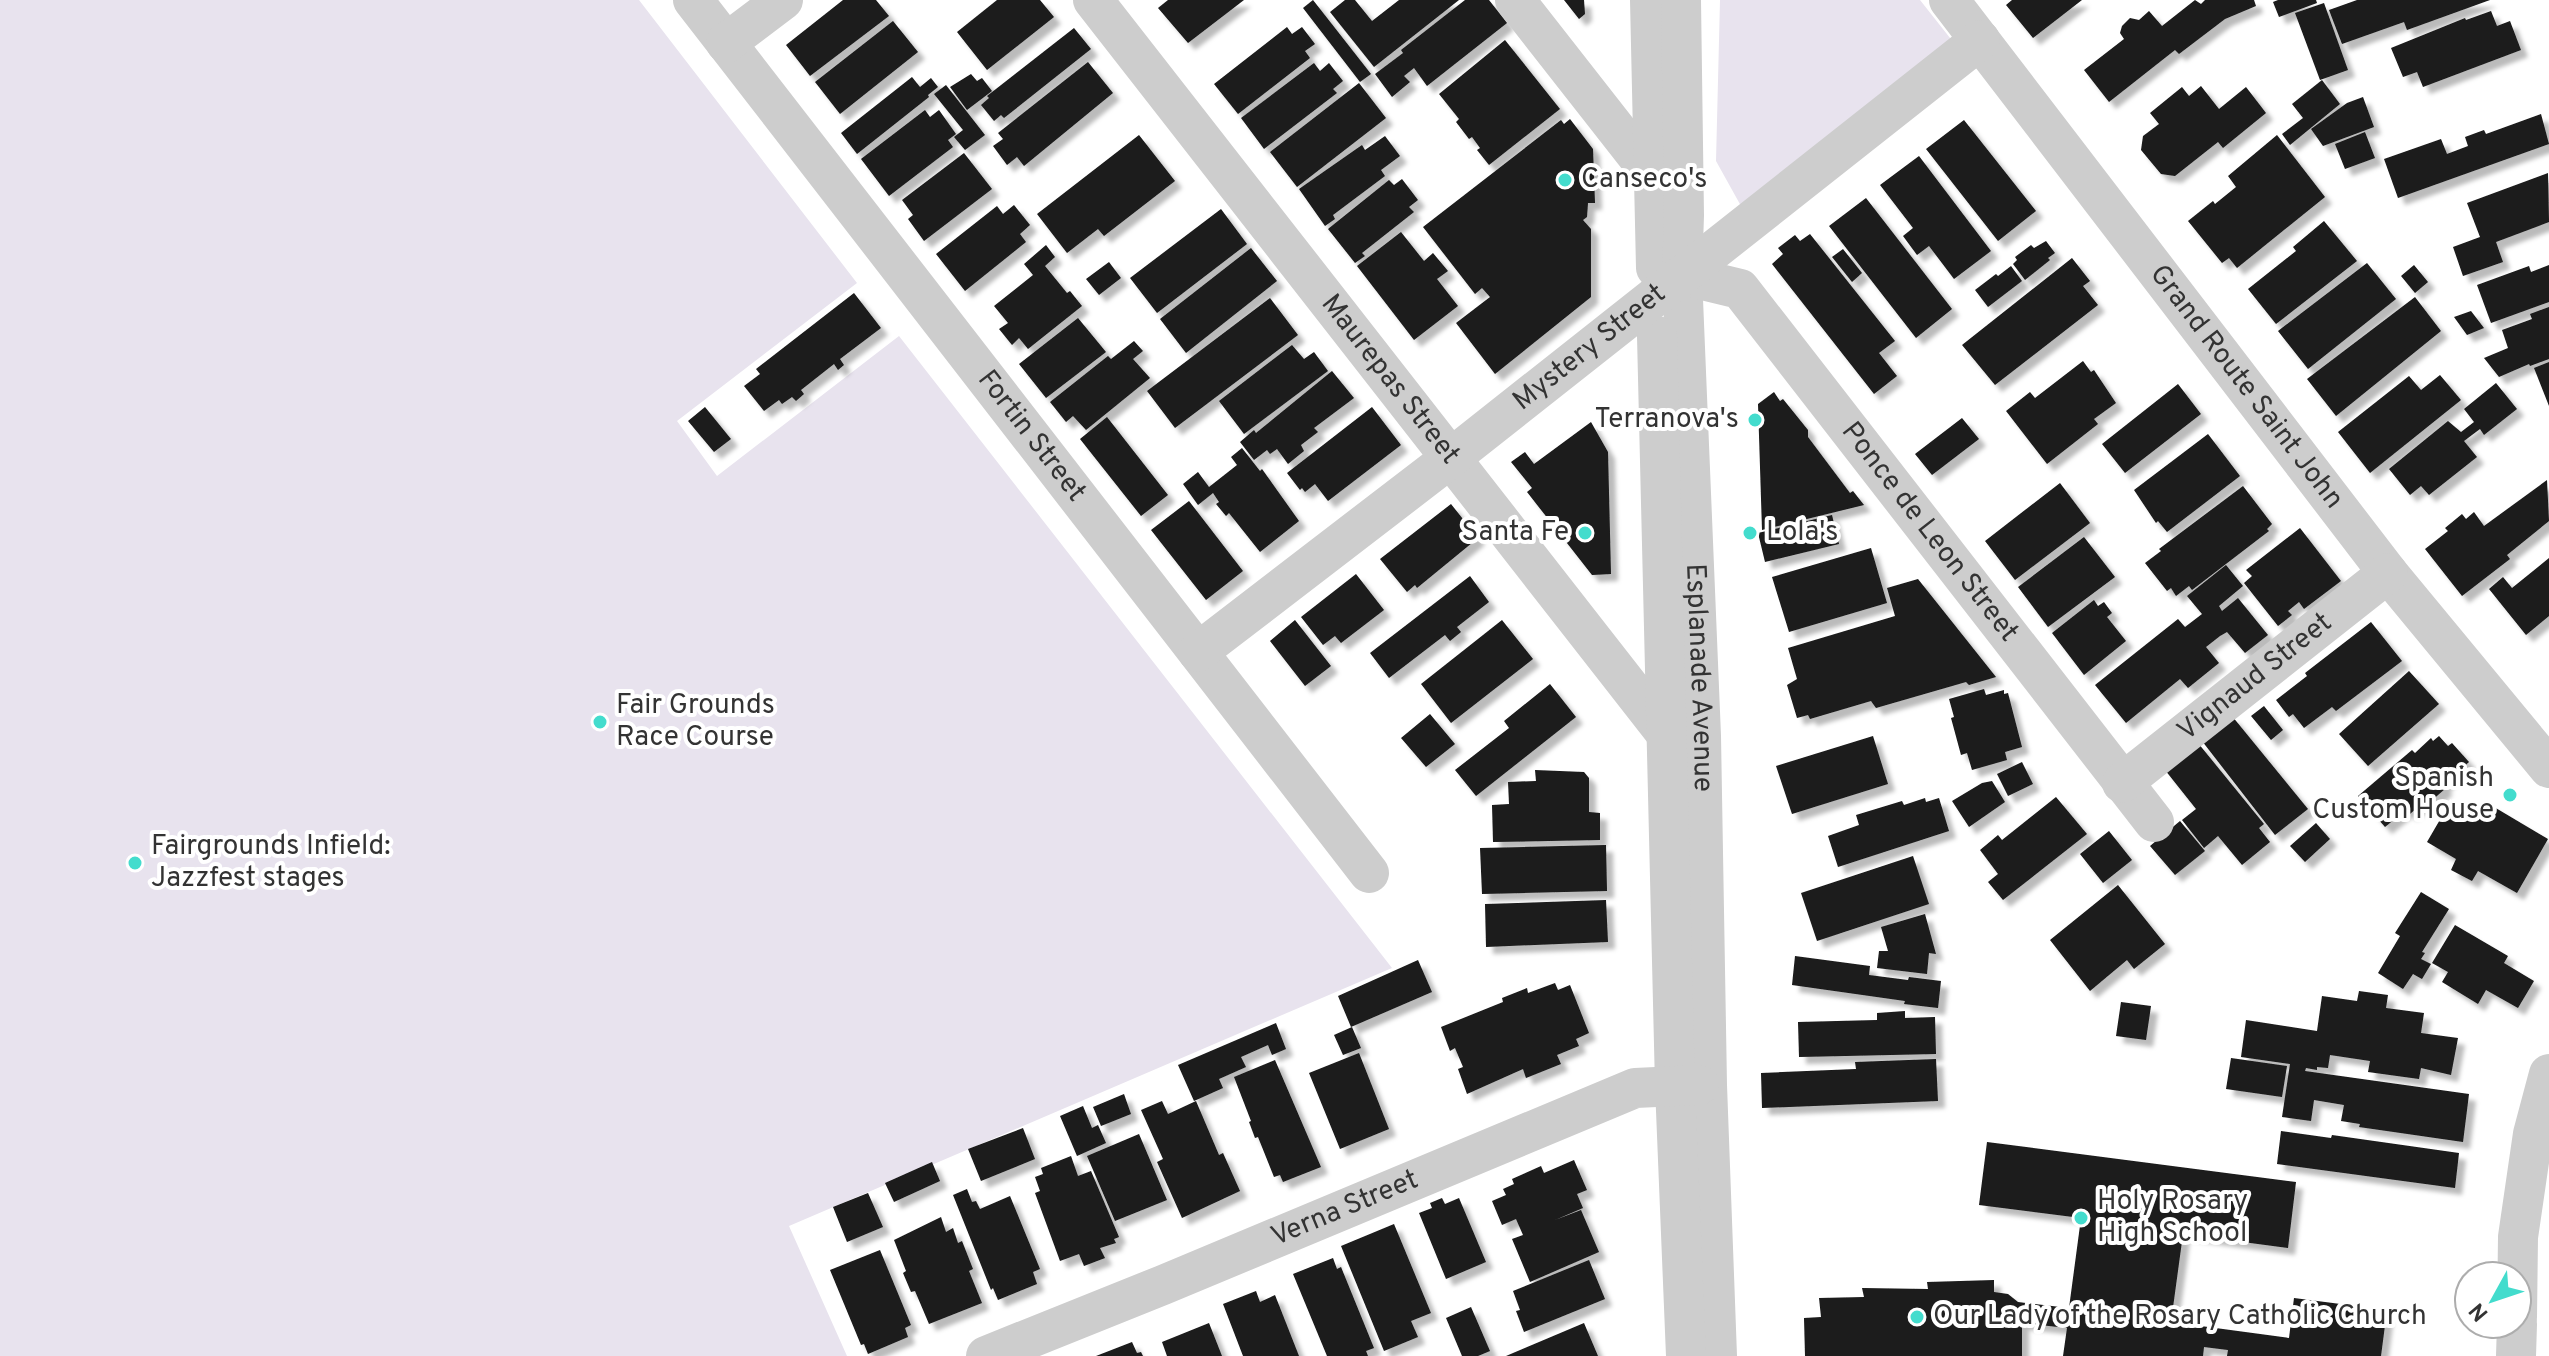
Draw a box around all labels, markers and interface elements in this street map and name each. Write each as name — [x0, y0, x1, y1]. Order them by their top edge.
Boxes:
place label: Canseco's — [1581, 162, 1707, 198]
marker: Canseco's — [1556, 171, 1574, 189]
street label: Grand Route Saint John — [2141, 258, 2351, 517]
street label: Mystery Street — [1506, 277, 1674, 420]
street label: Maurepas Street — [1312, 288, 1467, 472]
street label: Fortin Street — [969, 363, 1093, 510]
place label: Terranova's — [1594, 402, 1739, 438]
marker: Terranova's — [1746, 411, 1764, 429]
street label: Ponce de Leon Street — [1832, 415, 2026, 650]
place label: Santa Fe — [1462, 515, 1569, 551]
place label: Lola's — [1766, 515, 1838, 551]
marker: Santa Fe — [1576, 524, 1594, 542]
marker: Lola's — [1741, 524, 1759, 542]
street label: Esplanade Avenue — [1676, 563, 1720, 792]
street label: Vignaud Street — [2171, 606, 2340, 750]
place label: Fair Grounds Race Course — [616, 688, 775, 756]
marker: Fair Grounds Race Course — [591, 713, 609, 731]
place label: Spanish Custom House — [2312, 761, 2494, 829]
marker: Spanish Custom House — [2501, 786, 2519, 804]
place label: Fairgrounds Infield: Jazzfest stages — [151, 829, 390, 897]
marker: Fairgrounds Infield: Jazzfest stages — [126, 854, 144, 872]
street label: Verna Street — [1266, 1162, 1424, 1256]
place label: Holy Rosary High School — [2097, 1184, 2248, 1252]
marker: Holy Rosary High School — [2072, 1209, 2090, 1227]
north arrow — [2453, 1260, 2533, 1340]
text: N — [2464, 1297, 2495, 1326]
place label: Our Lady of the Rosary Catholic Church — [1933, 1299, 2427, 1335]
marker: Our Lady of the Rosary Catholic Church — [1908, 1308, 1926, 1326]

